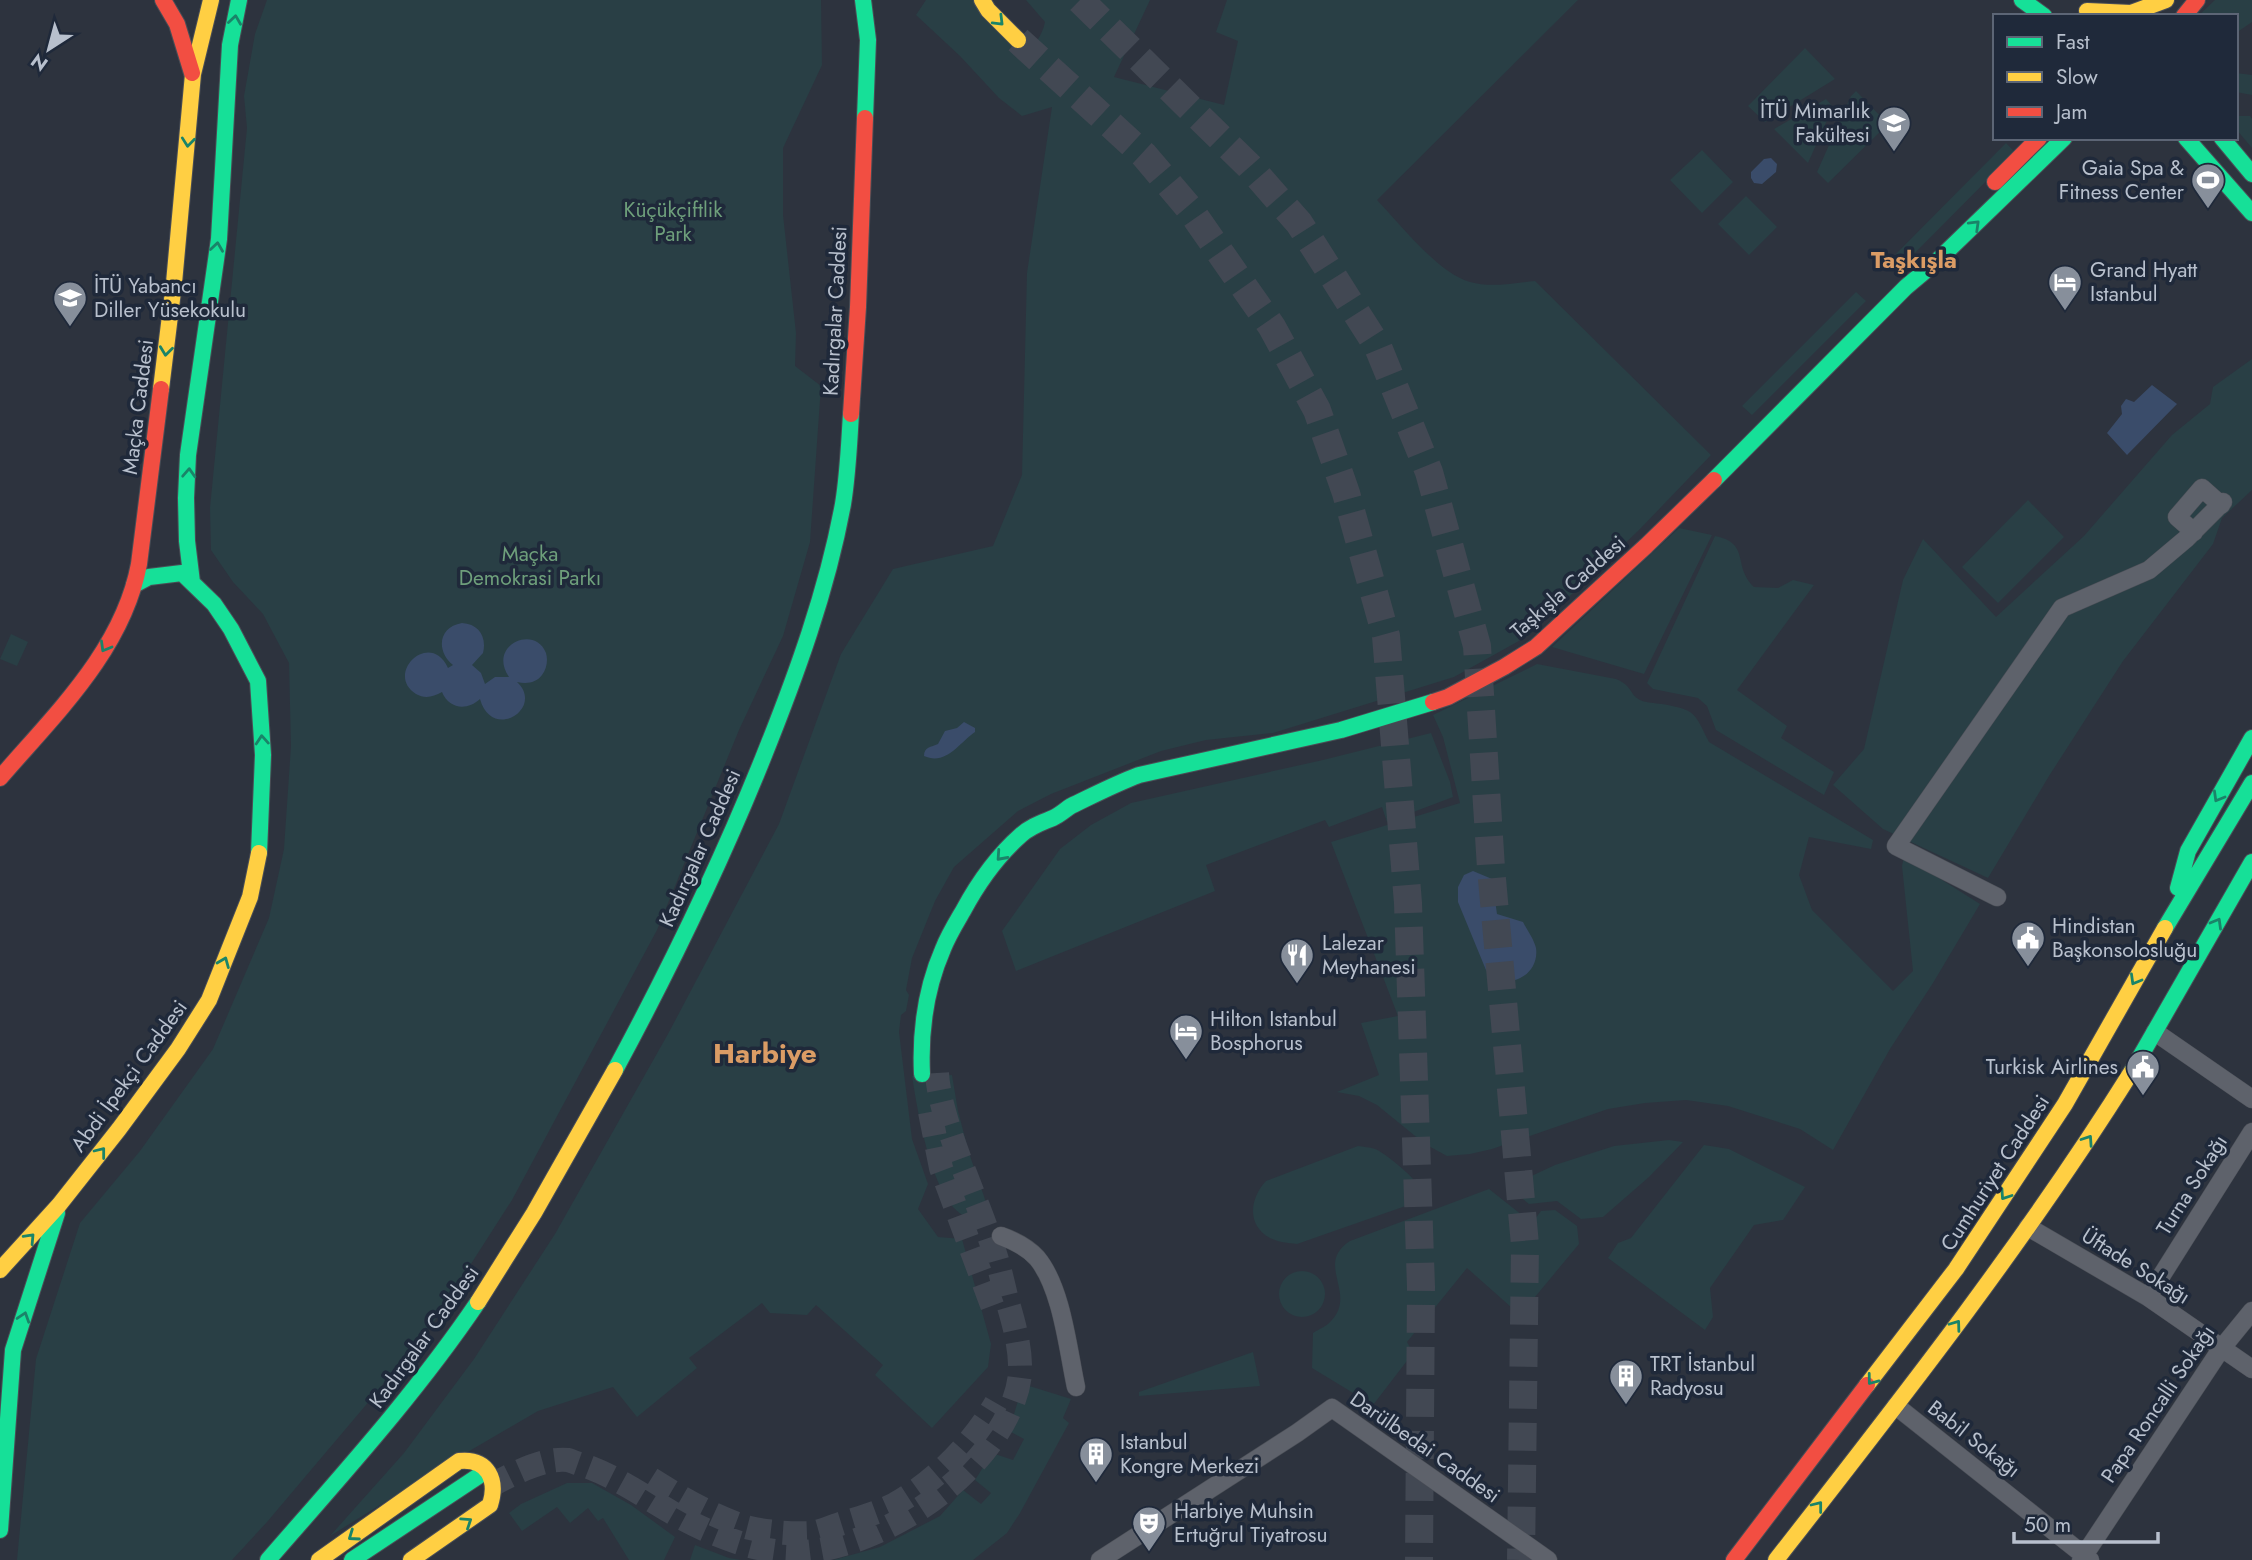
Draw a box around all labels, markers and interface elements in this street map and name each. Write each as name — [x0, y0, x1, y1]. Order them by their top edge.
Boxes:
one-way arrow — [991, 13, 1003, 25]
north arrow — [14, 14, 84, 84]
one-way arrow — [227, 14, 242, 26]
legend — [1993, 14, 2238, 140]
text: Fast — [2056, 27, 2089, 57]
text: N — [25, 47, 53, 78]
text: Slow — [2056, 62, 2098, 92]
place label: İTÜ Mimarlık Fakültesi — [1760, 96, 1871, 150]
text: Jam — [2053, 97, 2088, 127]
school or university icon: İTÜ Mimarlık Fakültesi — [1875, 104, 1913, 153]
one-way arrow — [181, 136, 196, 147]
place label: Gaia Spa & Fitness Center — [2059, 153, 2185, 207]
sports icon: Gaia Spa & Fitness Center — [2189, 161, 2227, 210]
park label: Küçükçiftlik Park — [624, 195, 723, 249]
one-way arrow — [1967, 220, 1980, 233]
street label: Kadırgalar Caddesi — [816, 225, 854, 397]
one-way arrow — [210, 241, 225, 253]
district label: Taşkışla — [1871, 242, 1957, 277]
place label: Grand Hyatt Istanbul — [2090, 255, 2197, 309]
hotel icon: Grand Hyatt Istanbul — [2046, 263, 2084, 312]
place label: İTÜ Yabancı Diller Yüsekokulu — [94, 271, 246, 325]
school or university icon: İTÜ Yabancı Diller Yüsekokulu — [51, 279, 89, 328]
street label: Maçka Caddesi — [115, 338, 161, 476]
one-way arrow — [158, 345, 173, 357]
one-way arrow — [181, 467, 196, 478]
street label: Taşkışla Caddesi — [1504, 529, 1632, 645]
park label: Maçka Demokrasi Parkı — [459, 539, 601, 593]
one-way arrow — [100, 639, 113, 652]
one-way arrow — [255, 734, 270, 745]
street label: Kadırgalar Caddesi — [652, 764, 748, 932]
one-way arrow — [2213, 790, 2226, 802]
one-way arrow — [997, 848, 1009, 861]
place label: Hindistan Başkonsolosluğu — [2052, 911, 2197, 965]
one-way arrow — [2209, 918, 2222, 931]
public building icon: Hindistan Başkonsolosluğu — [2009, 919, 2047, 968]
place label: Lalezar Meyhanesi — [1322, 928, 1416, 982]
restaurant icon: Lalezar Meyhanesi — [1278, 936, 1316, 985]
one-way arrow — [216, 956, 230, 968]
one-way arrow — [2130, 973, 2143, 985]
street label: Abdi İpekçi Caddesi — [64, 994, 194, 1158]
place label: Hilton Istanbul Bosphorus — [1210, 1004, 1337, 1058]
hotel icon: Hilton Istanbul Bosphorus — [1167, 1012, 1205, 1061]
district label: Harbiye — [713, 1033, 817, 1074]
public building icon: Turkisk Airlines — [2124, 1048, 2162, 1097]
place label: Turkisk Airlines — [1986, 1052, 2118, 1082]
street label: Cumhuriyet Caddesi — [1933, 1089, 2057, 1257]
street label: Turna Sokağı — [2149, 1129, 2235, 1241]
one-way arrow — [2080, 1135, 2092, 1148]
one-way arrow — [93, 1147, 106, 1159]
one-way arrow — [2000, 1188, 2013, 1201]
street label: Üftade Sokağı — [2076, 1221, 2196, 1311]
one-way arrow — [21, 1233, 34, 1246]
street label: Kadırgalar Caddesi — [362, 1259, 486, 1415]
one-way arrow — [16, 1311, 30, 1323]
street label: Papa Roncalli Sokağı — [2094, 1319, 2222, 1489]
one-way arrow — [1948, 1320, 1960, 1333]
place label: TRT İstanbul Radyosu — [1650, 1349, 1755, 1403]
building icon: TRT İstanbul Radyosu — [1607, 1357, 1645, 1406]
one-way arrow — [1867, 1372, 1880, 1384]
street label: Darülbedai Caddesi — [1344, 1384, 1506, 1510]
street label: Babil Sokağı — [1921, 1393, 2027, 1485]
place label: Istanbul Kongre Merkezi — [1120, 1427, 1259, 1481]
building icon: Istanbul Kongre Merkezi — [1077, 1435, 1115, 1484]
place label: Harbiye Muhsin Ertuğrul Tiyatrosu — [1174, 1496, 1328, 1550]
scale bar — [2014, 1500, 2158, 1544]
one-way arrow — [1810, 1502, 1823, 1514]
theatre icon: Harbiye Muhsin Ertuğrul Tiyatrosu — [1130, 1504, 1168, 1553]
text: 50 m — [2024, 1510, 2071, 1540]
one-way arrow — [459, 1518, 472, 1530]
one-way arrow — [348, 1528, 361, 1540]

